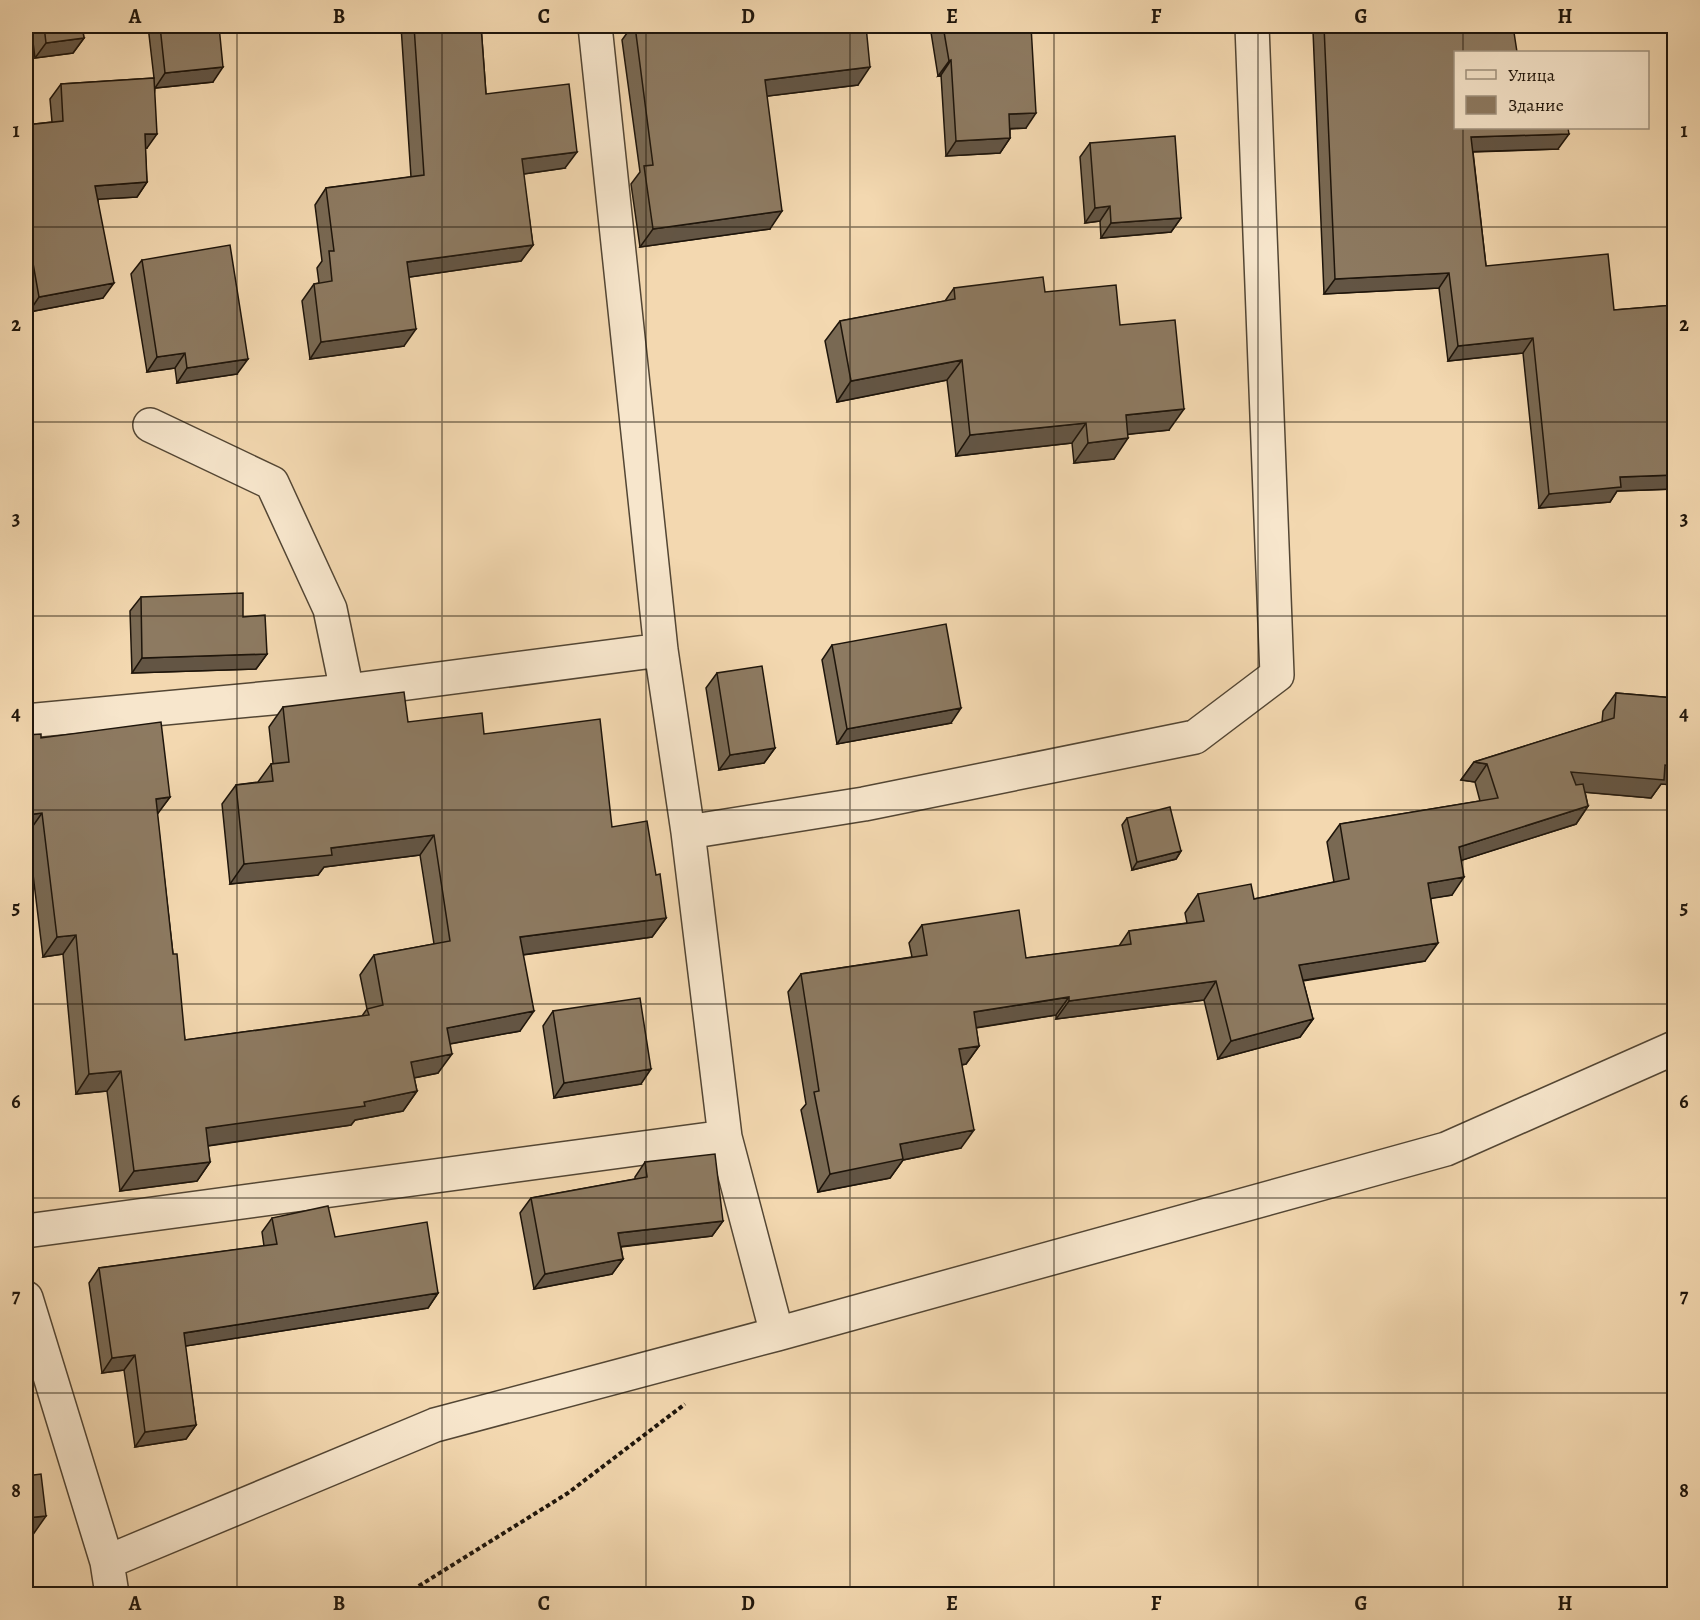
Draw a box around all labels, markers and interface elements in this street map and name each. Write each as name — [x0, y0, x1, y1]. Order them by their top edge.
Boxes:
text: A — [128, 3, 142, 30]
text: B — [333, 3, 345, 30]
text: C — [538, 3, 550, 30]
text: D — [741, 3, 755, 30]
text: E — [946, 3, 958, 30]
text: F — [1151, 3, 1162, 30]
text: G — [1354, 3, 1368, 30]
text: H — [1558, 3, 1573, 30]
legend — [1454, 51, 1649, 129]
text: Улица — [1508, 63, 1556, 87]
text: Здание — [1508, 93, 1564, 117]
text: 1 — [12, 117, 20, 144]
text: 1 — [1680, 117, 1688, 144]
text: 2 — [11, 311, 21, 338]
text: 2 — [1679, 311, 1689, 338]
text: 3 — [12, 505, 20, 532]
text: 3 — [1680, 505, 1688, 532]
text: 4 — [11, 700, 21, 727]
text: 4 — [1679, 700, 1689, 727]
text: 5 — [12, 894, 20, 921]
text: 5 — [1680, 894, 1688, 921]
text: 6 — [11, 1088, 21, 1115]
text: 6 — [1679, 1088, 1689, 1115]
text: 7 — [12, 1282, 21, 1309]
text: 7 — [1680, 1282, 1689, 1309]
text: 8 — [11, 1477, 21, 1504]
text: 8 — [1679, 1477, 1689, 1504]
text: A — [128, 1590, 142, 1617]
text: B — [333, 1590, 345, 1617]
text: C — [538, 1590, 550, 1617]
text: D — [741, 1590, 755, 1617]
text: E — [946, 1590, 958, 1617]
text: F — [1151, 1590, 1162, 1617]
text: G — [1354, 1590, 1368, 1617]
text: H — [1558, 1590, 1573, 1617]

